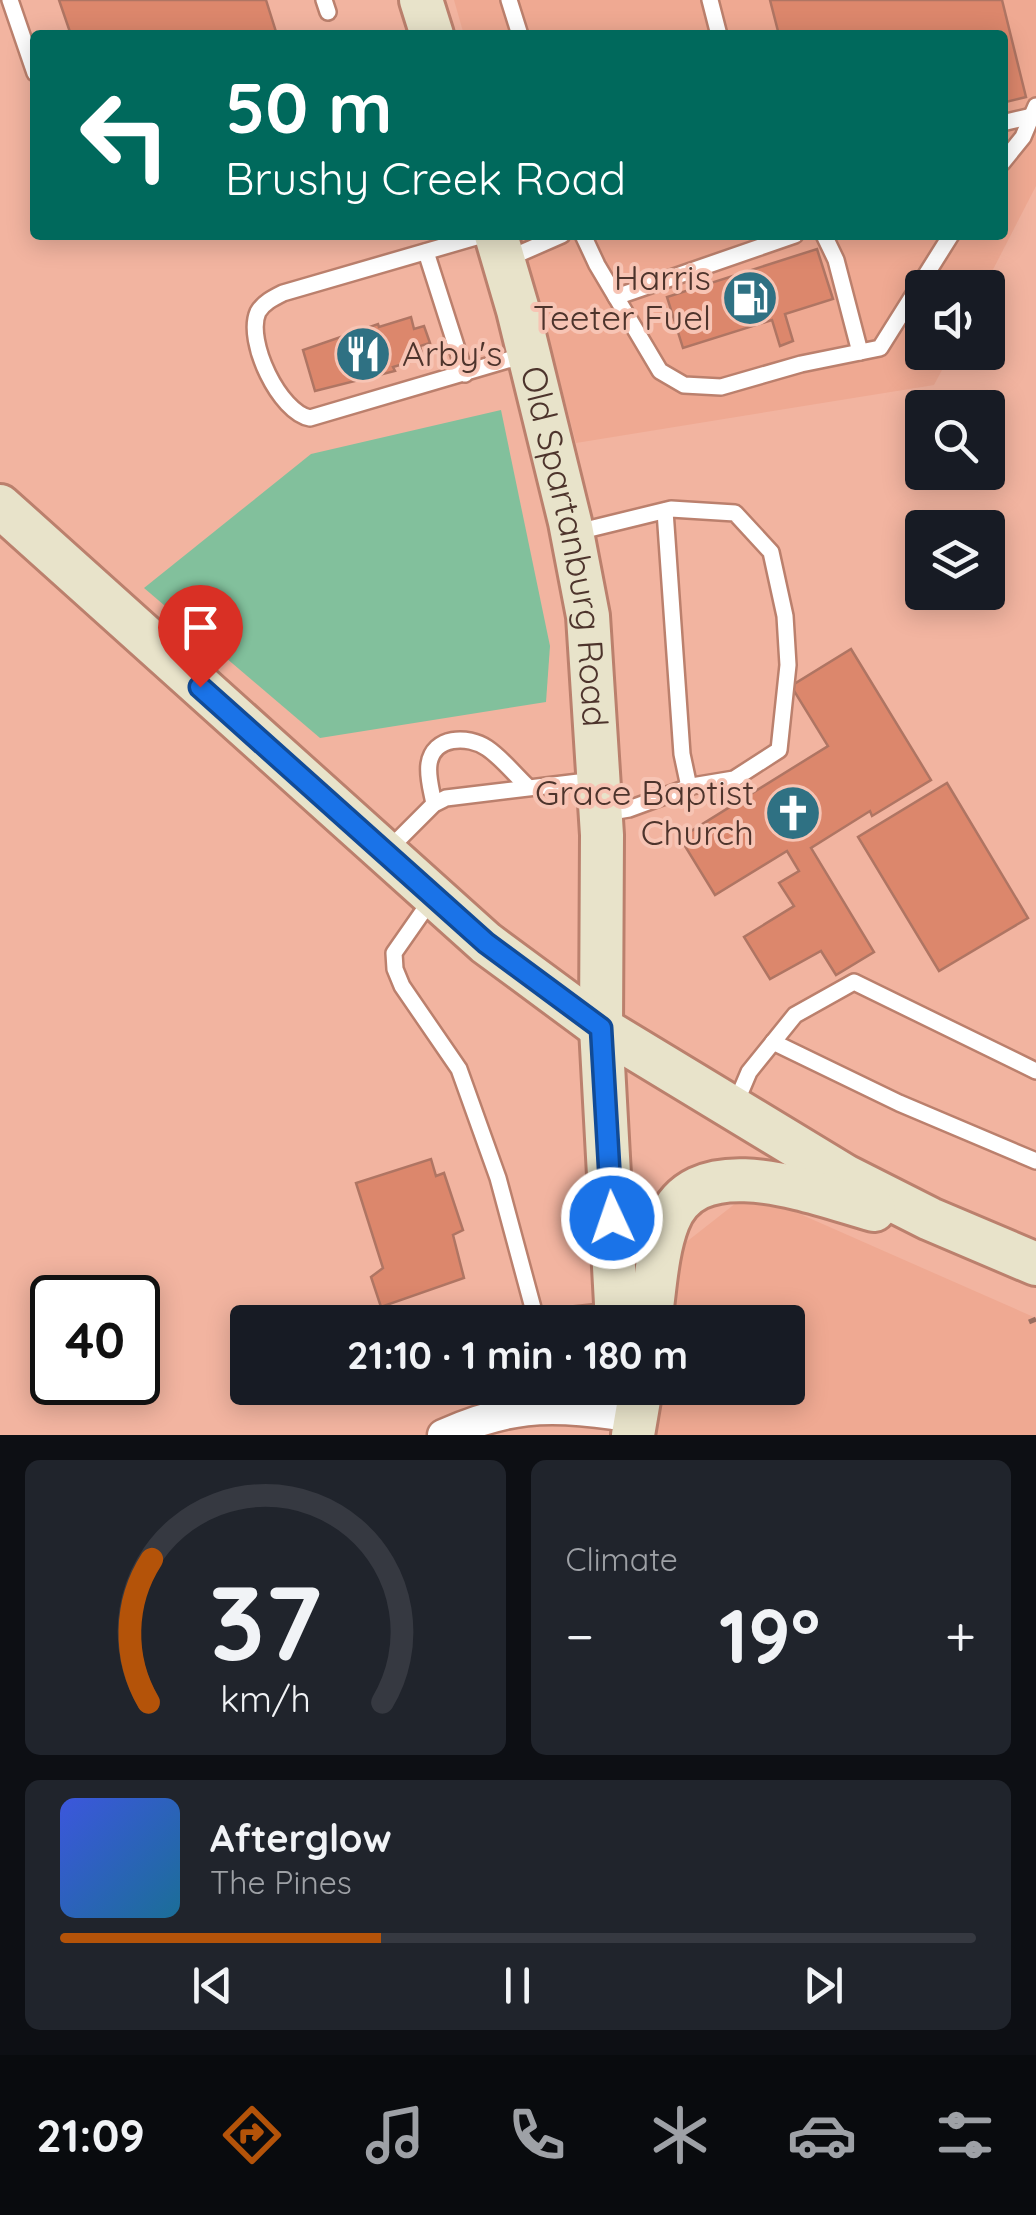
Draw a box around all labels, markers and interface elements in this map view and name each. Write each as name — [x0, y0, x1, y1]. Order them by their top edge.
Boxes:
text: 50 m — [225, 63, 392, 151]
icon: left — [60, 70, 190, 200]
text: Brushy Creek Road — [225, 150, 626, 206]
place label: Harris Teeter Fuel — [533, 255, 711, 339]
fuel station icon: Harris Teeter Fuel — [720, 268, 780, 328]
map controls — [905, 270, 1005, 610]
button: sound — [905, 270, 1005, 370]
restaurant icon: Arby's — [333, 324, 393, 384]
place label: Arby's — [402, 331, 502, 375]
street label: Old Spartanburg Road — [512, 361, 618, 728]
button: search — [905, 390, 1005, 490]
button: layers — [905, 510, 1005, 610]
pin — [158, 585, 243, 688]
icon: arrive — [173, 600, 228, 655]
place label: Grace Baptist Church — [535, 770, 754, 854]
church icon: Grace Baptist Church — [763, 783, 823, 843]
position arrow — [560, 1166, 664, 1270]
speed limit sign: 40 — [30, 1275, 160, 1405]
text: 21:10 · 1 min · 180 m — [347, 1331, 688, 1379]
text: Climate — [566, 1539, 678, 1579]
text: 37 — [209, 1556, 322, 1686]
text: 19° — [719, 1588, 820, 1682]
text: − — [566, 1601, 594, 1670]
text: + — [945, 1601, 976, 1670]
text: km/h — [220, 1676, 311, 1721]
text: Afterglow — [210, 1814, 392, 1862]
text: The Pines — [210, 1862, 352, 1902]
icon: previous — [185, 1958, 240, 2013]
icon: pause — [490, 1958, 545, 2013]
icon: next — [796, 1958, 851, 2013]
icon: directions — [217, 2100, 287, 2170]
icon: music — [360, 2100, 430, 2170]
icon: phone — [502, 2100, 572, 2170]
icon: climate — [645, 2100, 715, 2170]
icon: car — [787, 2100, 857, 2170]
icon: filters — [930, 2100, 1000, 2170]
text: 21:09 — [36, 2107, 145, 2163]

